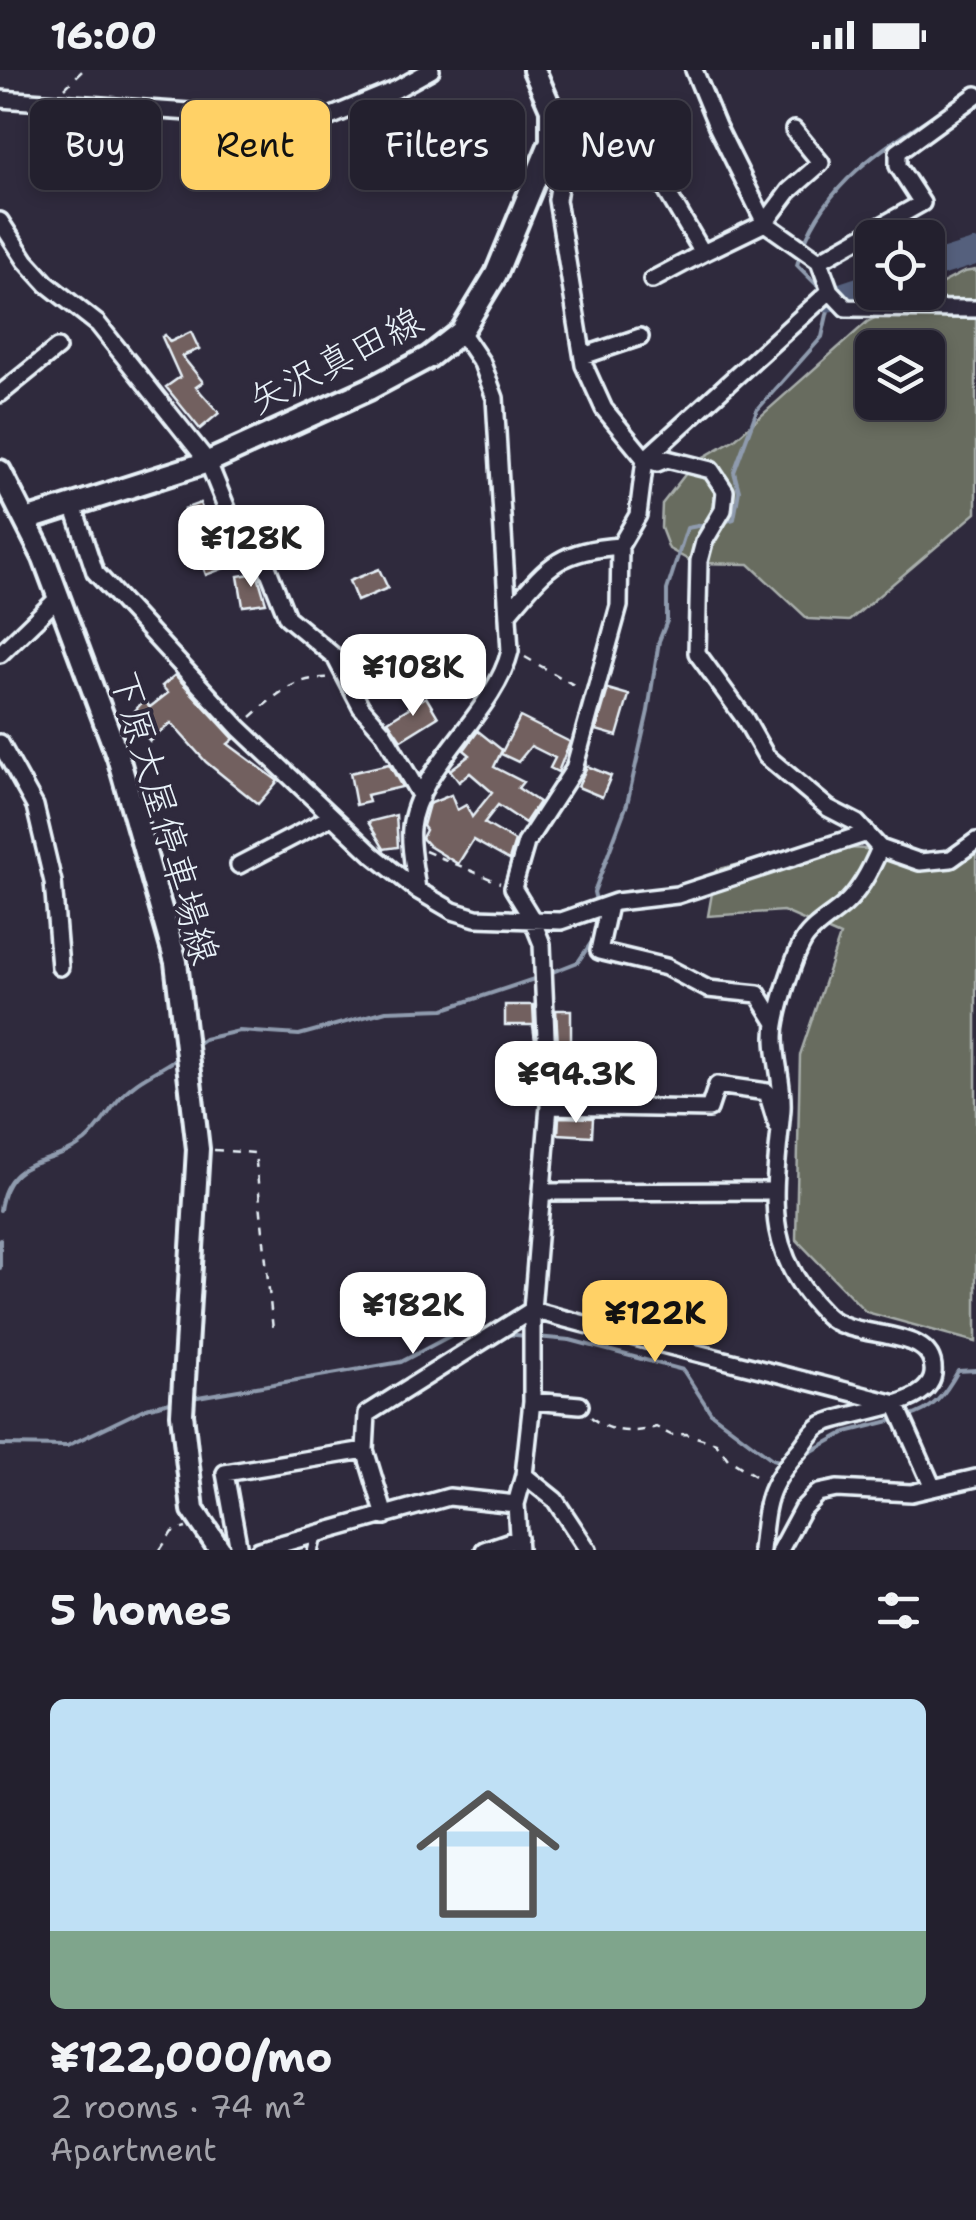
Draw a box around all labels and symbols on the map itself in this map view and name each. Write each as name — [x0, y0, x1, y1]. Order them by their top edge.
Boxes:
street label: 矢沢真田線 — [239, 294, 431, 426]
pin: ¥128K — [181, 505, 321, 590]
pin: ¥108K — [343, 634, 483, 719]
street label: 下原大屋停車場線 — [99, 664, 231, 970]
pin: ¥94.3K — [495, 1041, 657, 1126]
pin: ¥182K — [343, 1272, 483, 1357]
pin: ¥122K — [585, 1280, 725, 1365]

